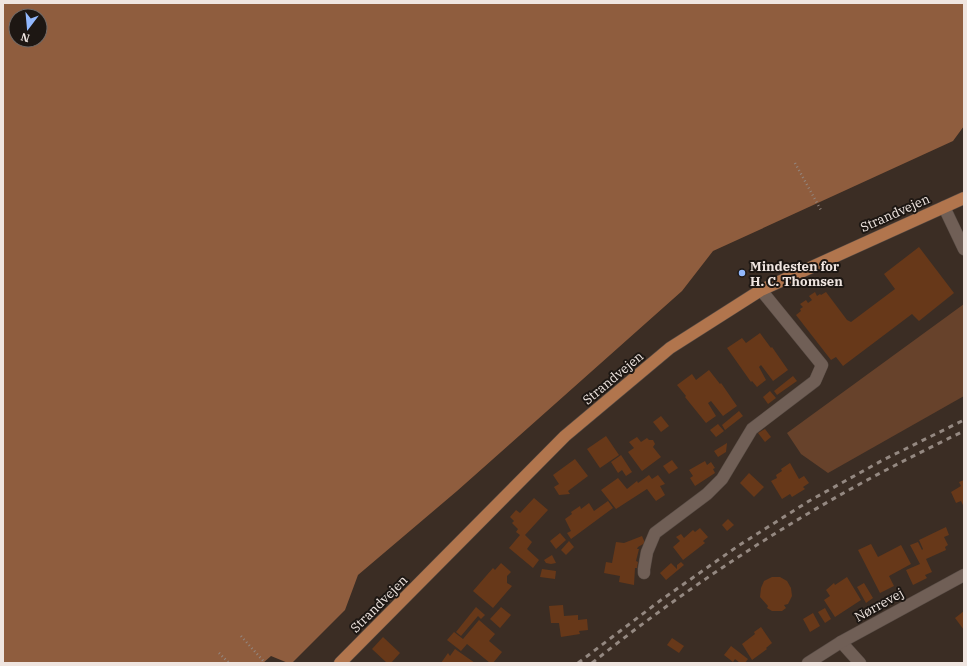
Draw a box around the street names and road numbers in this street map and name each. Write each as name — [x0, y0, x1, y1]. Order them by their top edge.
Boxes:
street label: Strandvejen — [858, 190, 932, 236]
street label: Strandvejen — [579, 348, 647, 408]
street label: Strandvejen — [347, 572, 411, 636]
street label: Nørrevej — [851, 585, 907, 625]

